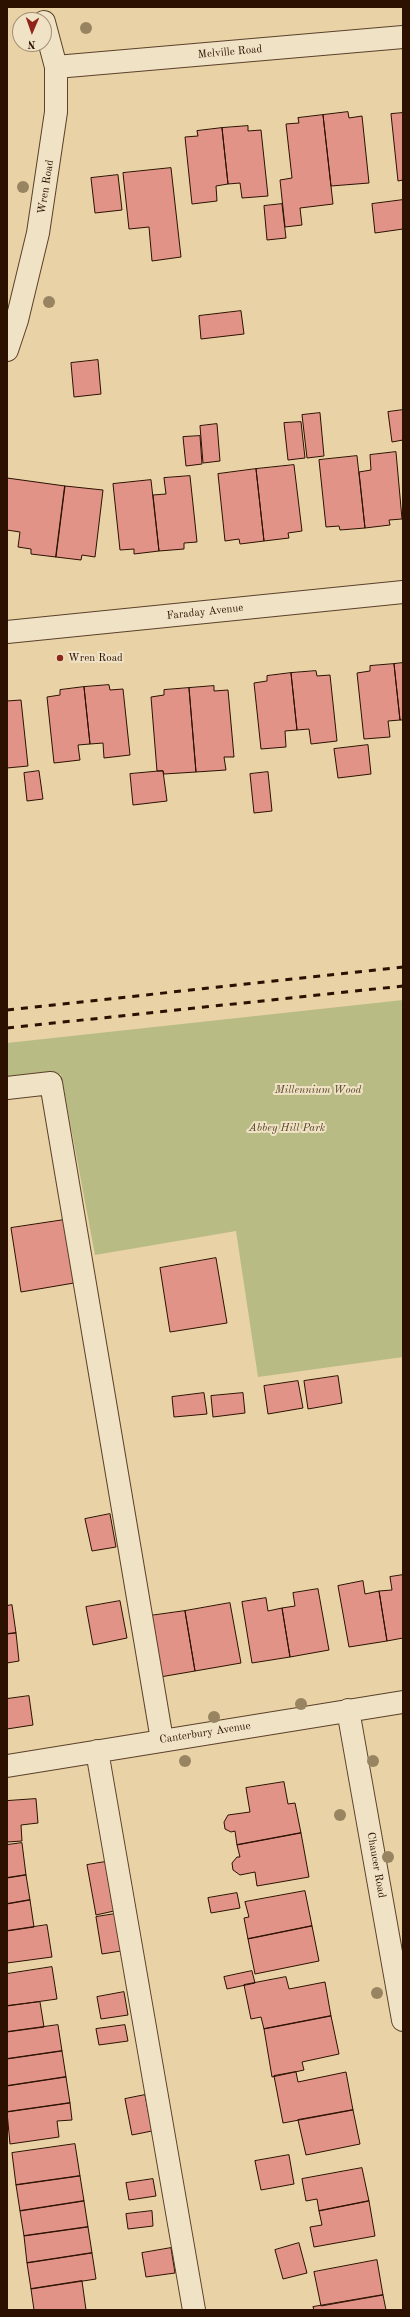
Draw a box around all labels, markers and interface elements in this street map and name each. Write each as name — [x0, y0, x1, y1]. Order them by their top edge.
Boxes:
north arrow — [12, 12, 52, 52]
text: N — [27, 38, 36, 49]
street label: Melville Road — [197, 43, 263, 61]
street label: Wren Road — [35, 159, 57, 215]
street label: Faraday Avenue — [166, 601, 244, 623]
place label: Wren Road — [68, 651, 123, 665]
marker: Wren Road — [55, 653, 65, 663]
park label: Millennium Wood — [275, 1083, 361, 1097]
park label: Abbey Hill Park — [249, 1121, 325, 1135]
street label: Canterbury Avenue — [159, 1719, 251, 1747]
street label: Chaucer Road — [364, 1831, 388, 1899]

